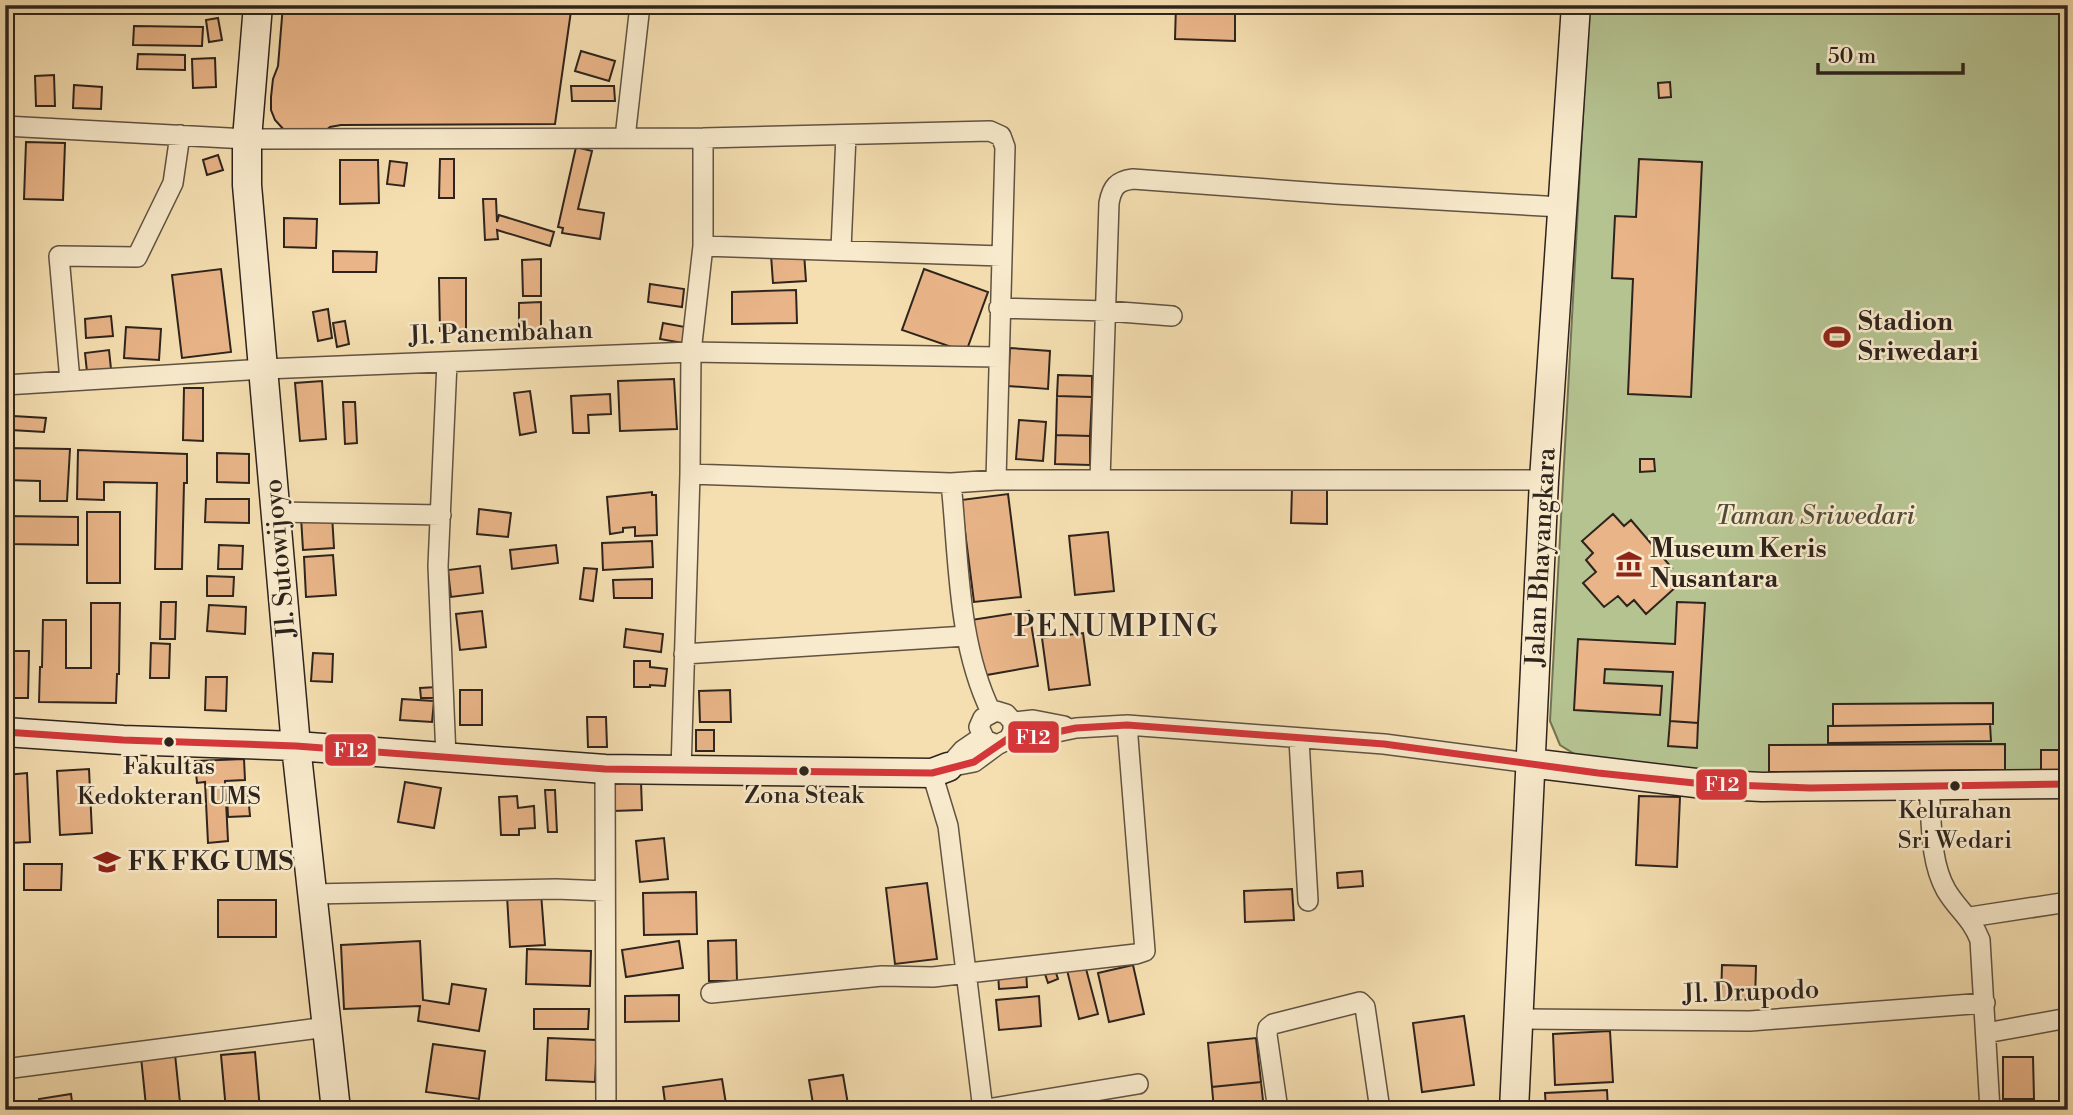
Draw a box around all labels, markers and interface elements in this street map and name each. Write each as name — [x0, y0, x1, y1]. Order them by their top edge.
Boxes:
scale bar — [1818, 32, 1963, 76]
text: 50 m — [1828, 44, 1876, 70]
place label: Stadion Sriwedari — [1858, 306, 1979, 368]
street label: Jl. Panembahan — [407, 314, 594, 352]
sports icon: Stadion Sriwedari — [1822, 322, 1852, 352]
street label: Jalan Bhayangkara — [1519, 446, 1563, 668]
street label: Jl. Sutowijoyo — [257, 477, 303, 640]
park label: Taman Sriwedari — [1715, 500, 1916, 532]
place label: Museum Keris Nusantara — [1650, 533, 1827, 595]
museum icon: Museum Keris Nusantara — [1614, 549, 1644, 579]
district label: PENUMPING — [1014, 608, 1220, 646]
line badge: F12 — [1007, 720, 1060, 754]
text: F12 — [1016, 726, 1050, 750]
line badge: F12 — [324, 733, 377, 767]
marker: Fakultas Kedokteran UMS — [162, 735, 176, 749]
text: F12 — [334, 739, 368, 763]
place label: Fakultas Kedokteran UMS — [77, 752, 261, 812]
marker: Zona Steak — [797, 764, 811, 778]
line badge: F12 — [1695, 768, 1748, 801]
text: F12 — [1705, 773, 1739, 797]
marker: Kelurahan Sri Wedari — [1948, 779, 1962, 793]
place label: Zona Steak — [744, 781, 865, 811]
place label: Kelurahan Sri Wedari — [1898, 796, 2012, 856]
place label: FK FKG UMS — [128, 846, 293, 878]
school or university icon: FK FKG UMS — [92, 847, 122, 877]
street label: Jl. Drupodo — [1681, 974, 1820, 1010]

